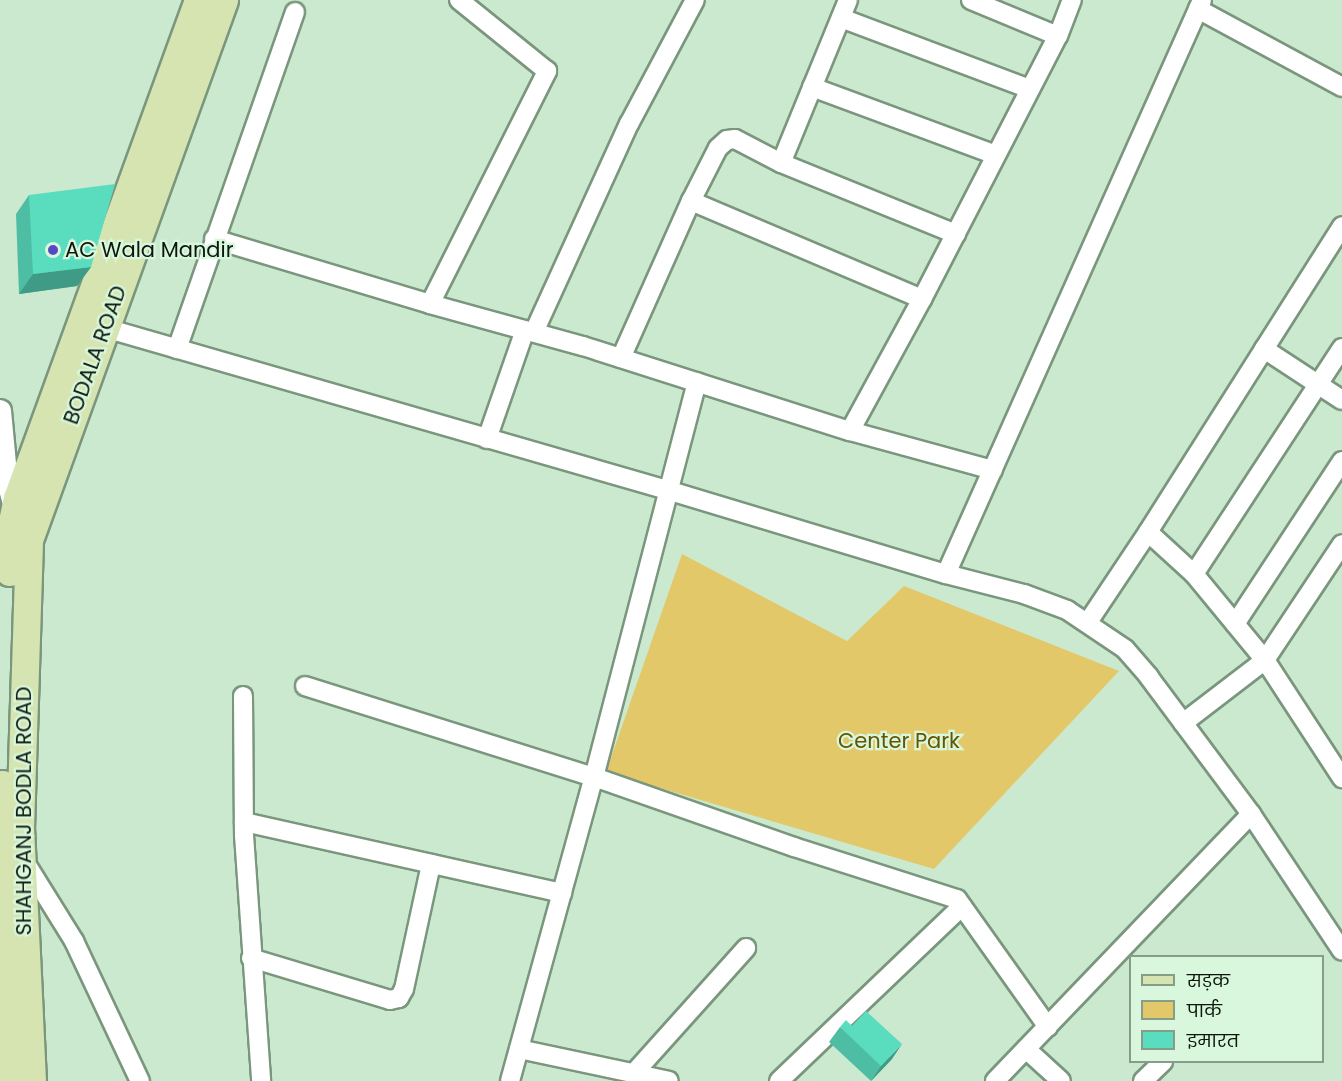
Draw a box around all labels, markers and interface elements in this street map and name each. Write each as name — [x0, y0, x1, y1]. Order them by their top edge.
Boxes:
place label: AC Wala Mandir — [65, 237, 234, 263]
marker: AC Wala Mandir — [46, 243, 60, 257]
street label: BODALA ROAD — [58, 282, 132, 428]
street label: SHAHGANJ BODLA ROAD — [11, 687, 37, 935]
park label: Center Park — [838, 728, 960, 754]
legend — [1129, 955, 1324, 1063]
text: सड़क — [1187, 968, 1230, 993]
text: पार्क — [1187, 998, 1222, 1023]
text: इमारत — [1187, 1028, 1239, 1053]

